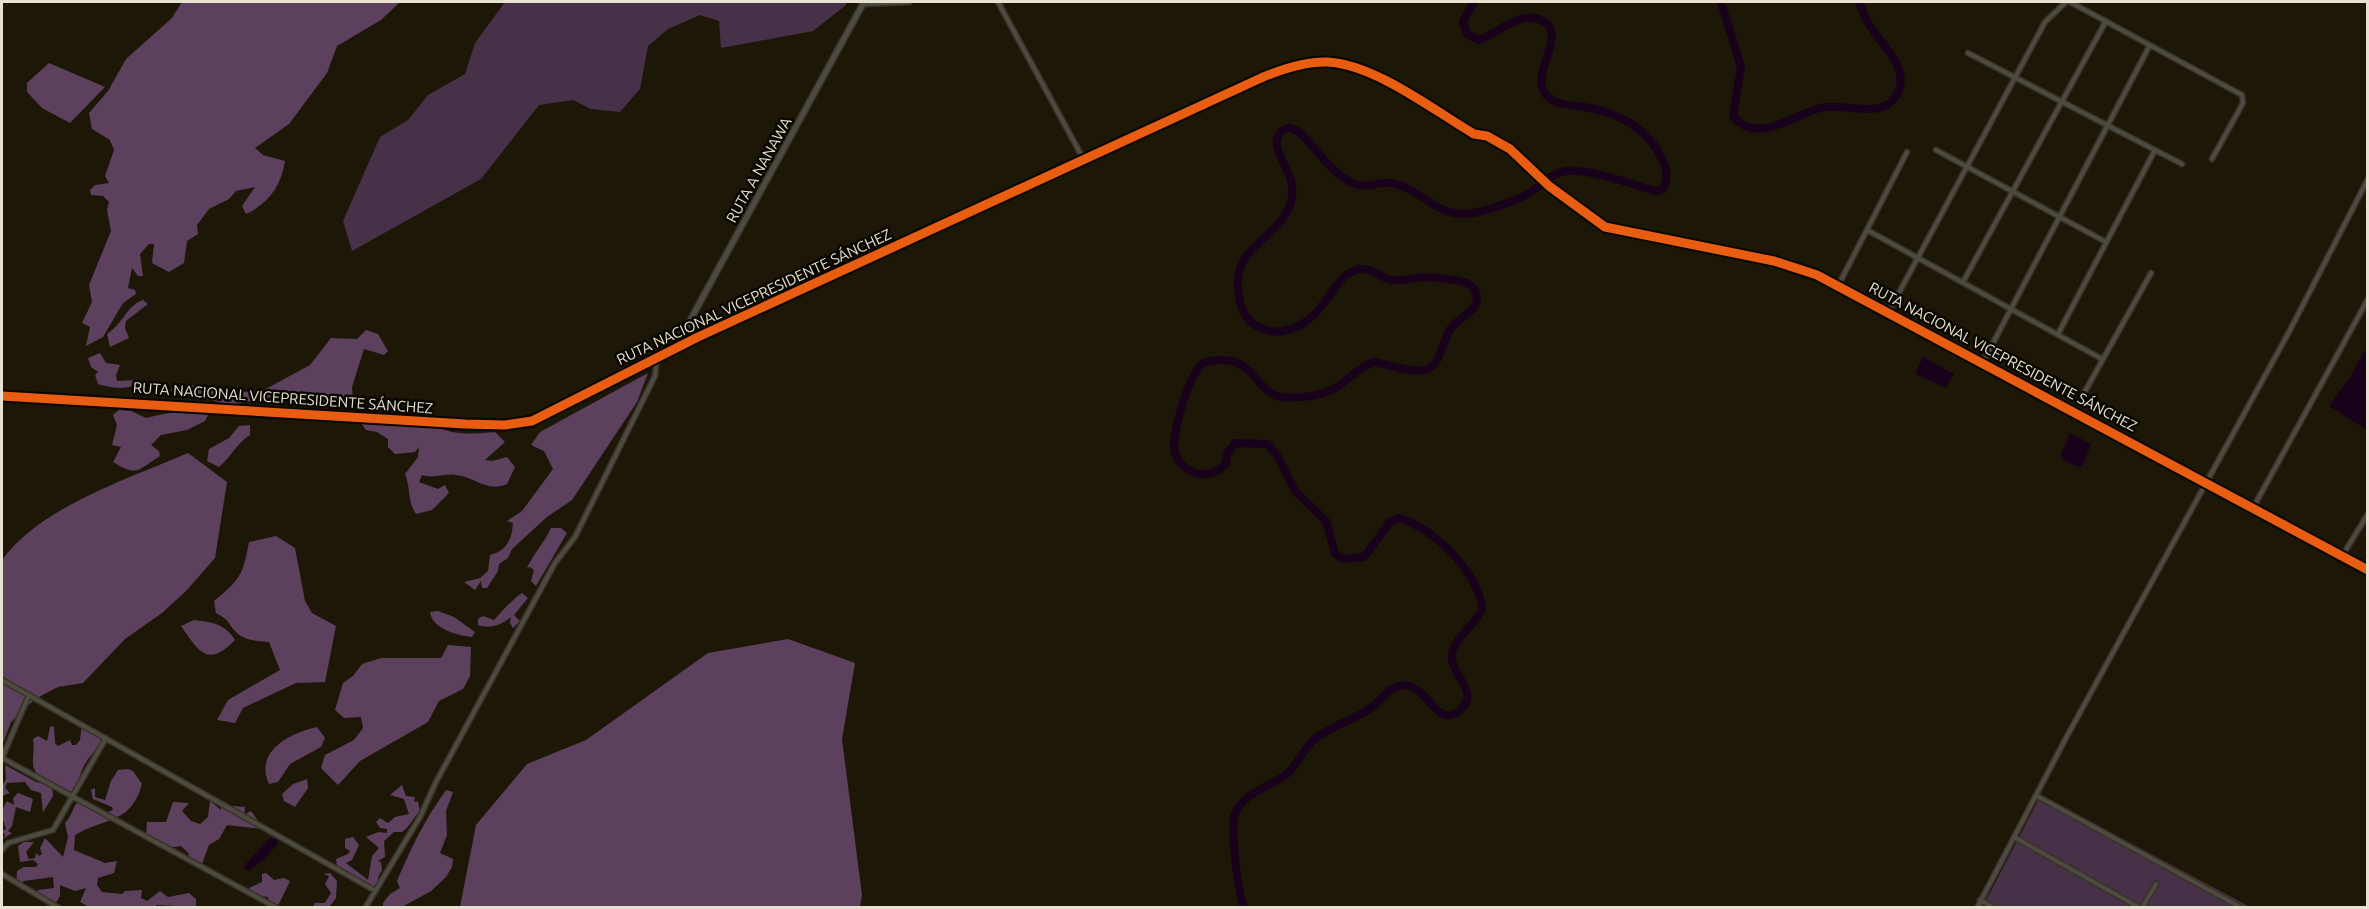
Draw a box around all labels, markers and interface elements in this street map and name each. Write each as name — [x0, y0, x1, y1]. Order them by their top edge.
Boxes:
street label: RUTA A NANAWA — [723, 114, 795, 225]
street label: RUTA NACIONAL VICEPRESIDENTE SÁNCHEZ — [614, 225, 894, 368]
street label: RUTA NACIONAL VICEPRESIDENTE SÁNCHEZ — [1866, 278, 2140, 435]
street label: RUTA NACIONAL VICEPRESIDENTE SÁNCHEZ — [132, 379, 434, 416]

